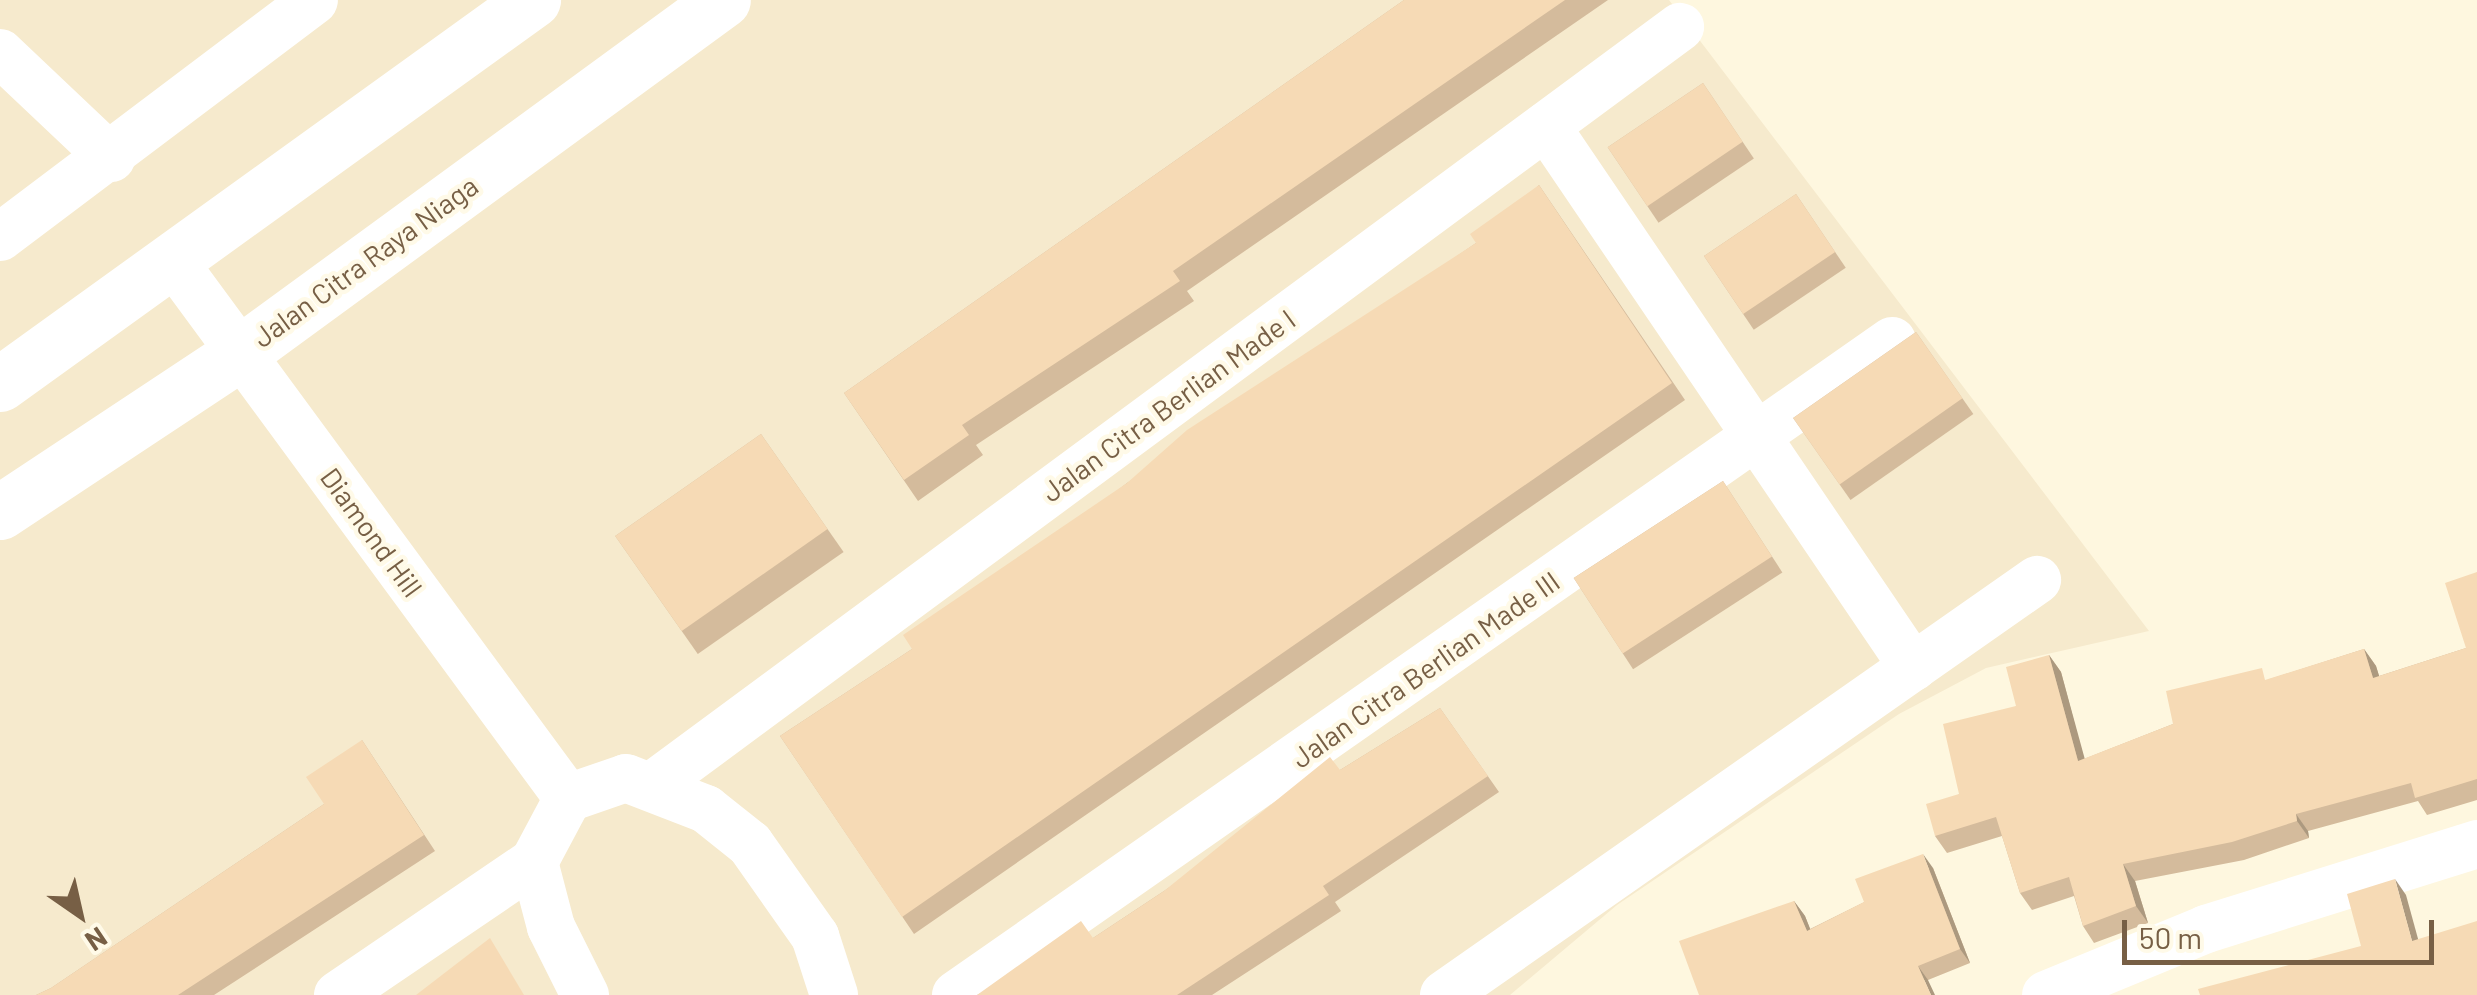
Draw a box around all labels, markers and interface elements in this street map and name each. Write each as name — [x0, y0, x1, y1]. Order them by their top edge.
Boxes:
street label: Jalan Citra Raya Niaga — [246, 168, 484, 354]
street label: Jalan Citra Berlian Made I — [1035, 302, 1301, 508]
street label: Diamond Hill — [314, 461, 430, 603]
street label: Jalan Citra Berlian Made III — [1285, 564, 1565, 774]
north arrow — [30, 865, 130, 965]
scale bar — [2127, 900, 2440, 962]
text: 50 m — [2139, 919, 2202, 955]
text: N — [80, 921, 114, 959]

